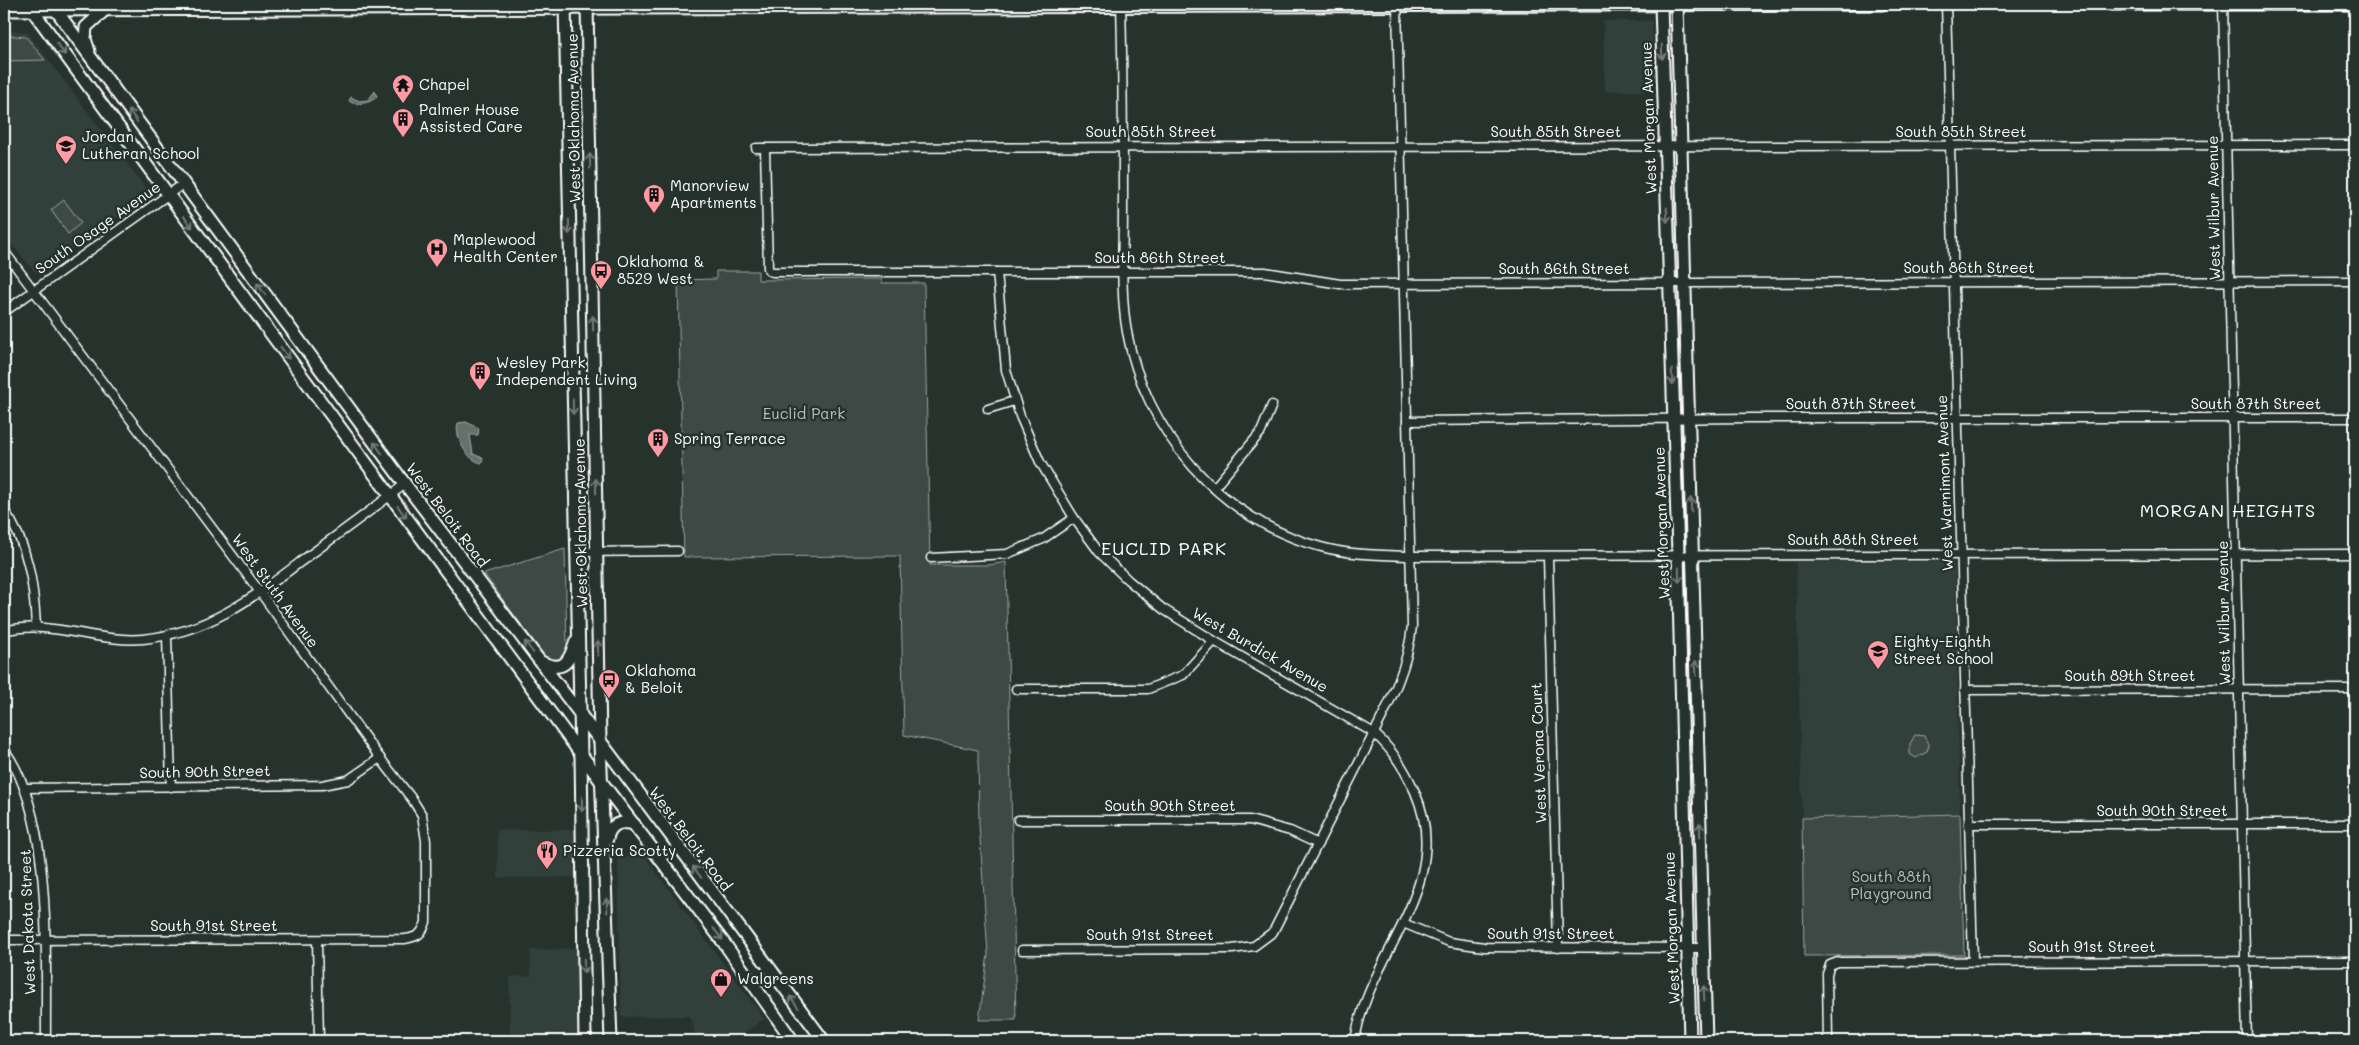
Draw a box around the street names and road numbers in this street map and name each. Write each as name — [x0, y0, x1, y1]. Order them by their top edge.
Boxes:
street label: West Oklahoma Avenue — [562, 33, 584, 203]
street label: West Morgan Avenue — [1635, 41, 1661, 195]
street label: South 85th Street — [1086, 121, 1216, 141]
street label: South 85th Street — [1491, 121, 1621, 141]
street label: South 85th Street — [1896, 121, 2026, 141]
street label: West Wilbur Avenue — [2202, 136, 2224, 281]
street label: South Osage Avenue — [31, 176, 164, 278]
street label: South 86th Street — [1094, 247, 1226, 267]
street label: South 86th Street — [1903, 257, 2035, 277]
street label: South 86th Street — [1498, 258, 1630, 278]
street label: South 87th Street — [1786, 393, 1916, 413]
street label: South 87th Street — [2191, 393, 2321, 413]
street label: West Warnimont Avenue — [1931, 394, 1957, 572]
street label: West Oklahoma Avenue — [569, 438, 591, 608]
street label: West Morgan Avenue — [1648, 446, 1674, 600]
street label: West Beloit Road — [402, 458, 494, 571]
street label: West Stuth Avenue — [228, 529, 324, 651]
street label: South 88th Street — [1787, 529, 1919, 549]
street label: West Wilbur Avenue — [2212, 541, 2234, 686]
street label: West Burdick Avenue — [1189, 602, 1332, 696]
street label: South 89th Street — [2065, 665, 2195, 685]
street label: West Verona Court — [1526, 682, 1550, 824]
street label: South 90th Street — [139, 760, 271, 782]
street label: West Beloit Road — [645, 782, 737, 895]
street label: South 90th Street — [1104, 795, 1236, 815]
street label: South 90th Street — [2096, 800, 2228, 820]
street label: West Dakota Street — [14, 849, 40, 995]
street label: West Morgan Avenue — [1658, 851, 1684, 1005]
street label: South 91st Street — [150, 915, 278, 935]
street label: South 91st Street — [1487, 923, 1615, 943]
street label: South 91st Street — [1086, 924, 1214, 944]
street label: South 91st Street — [2028, 936, 2156, 956]

